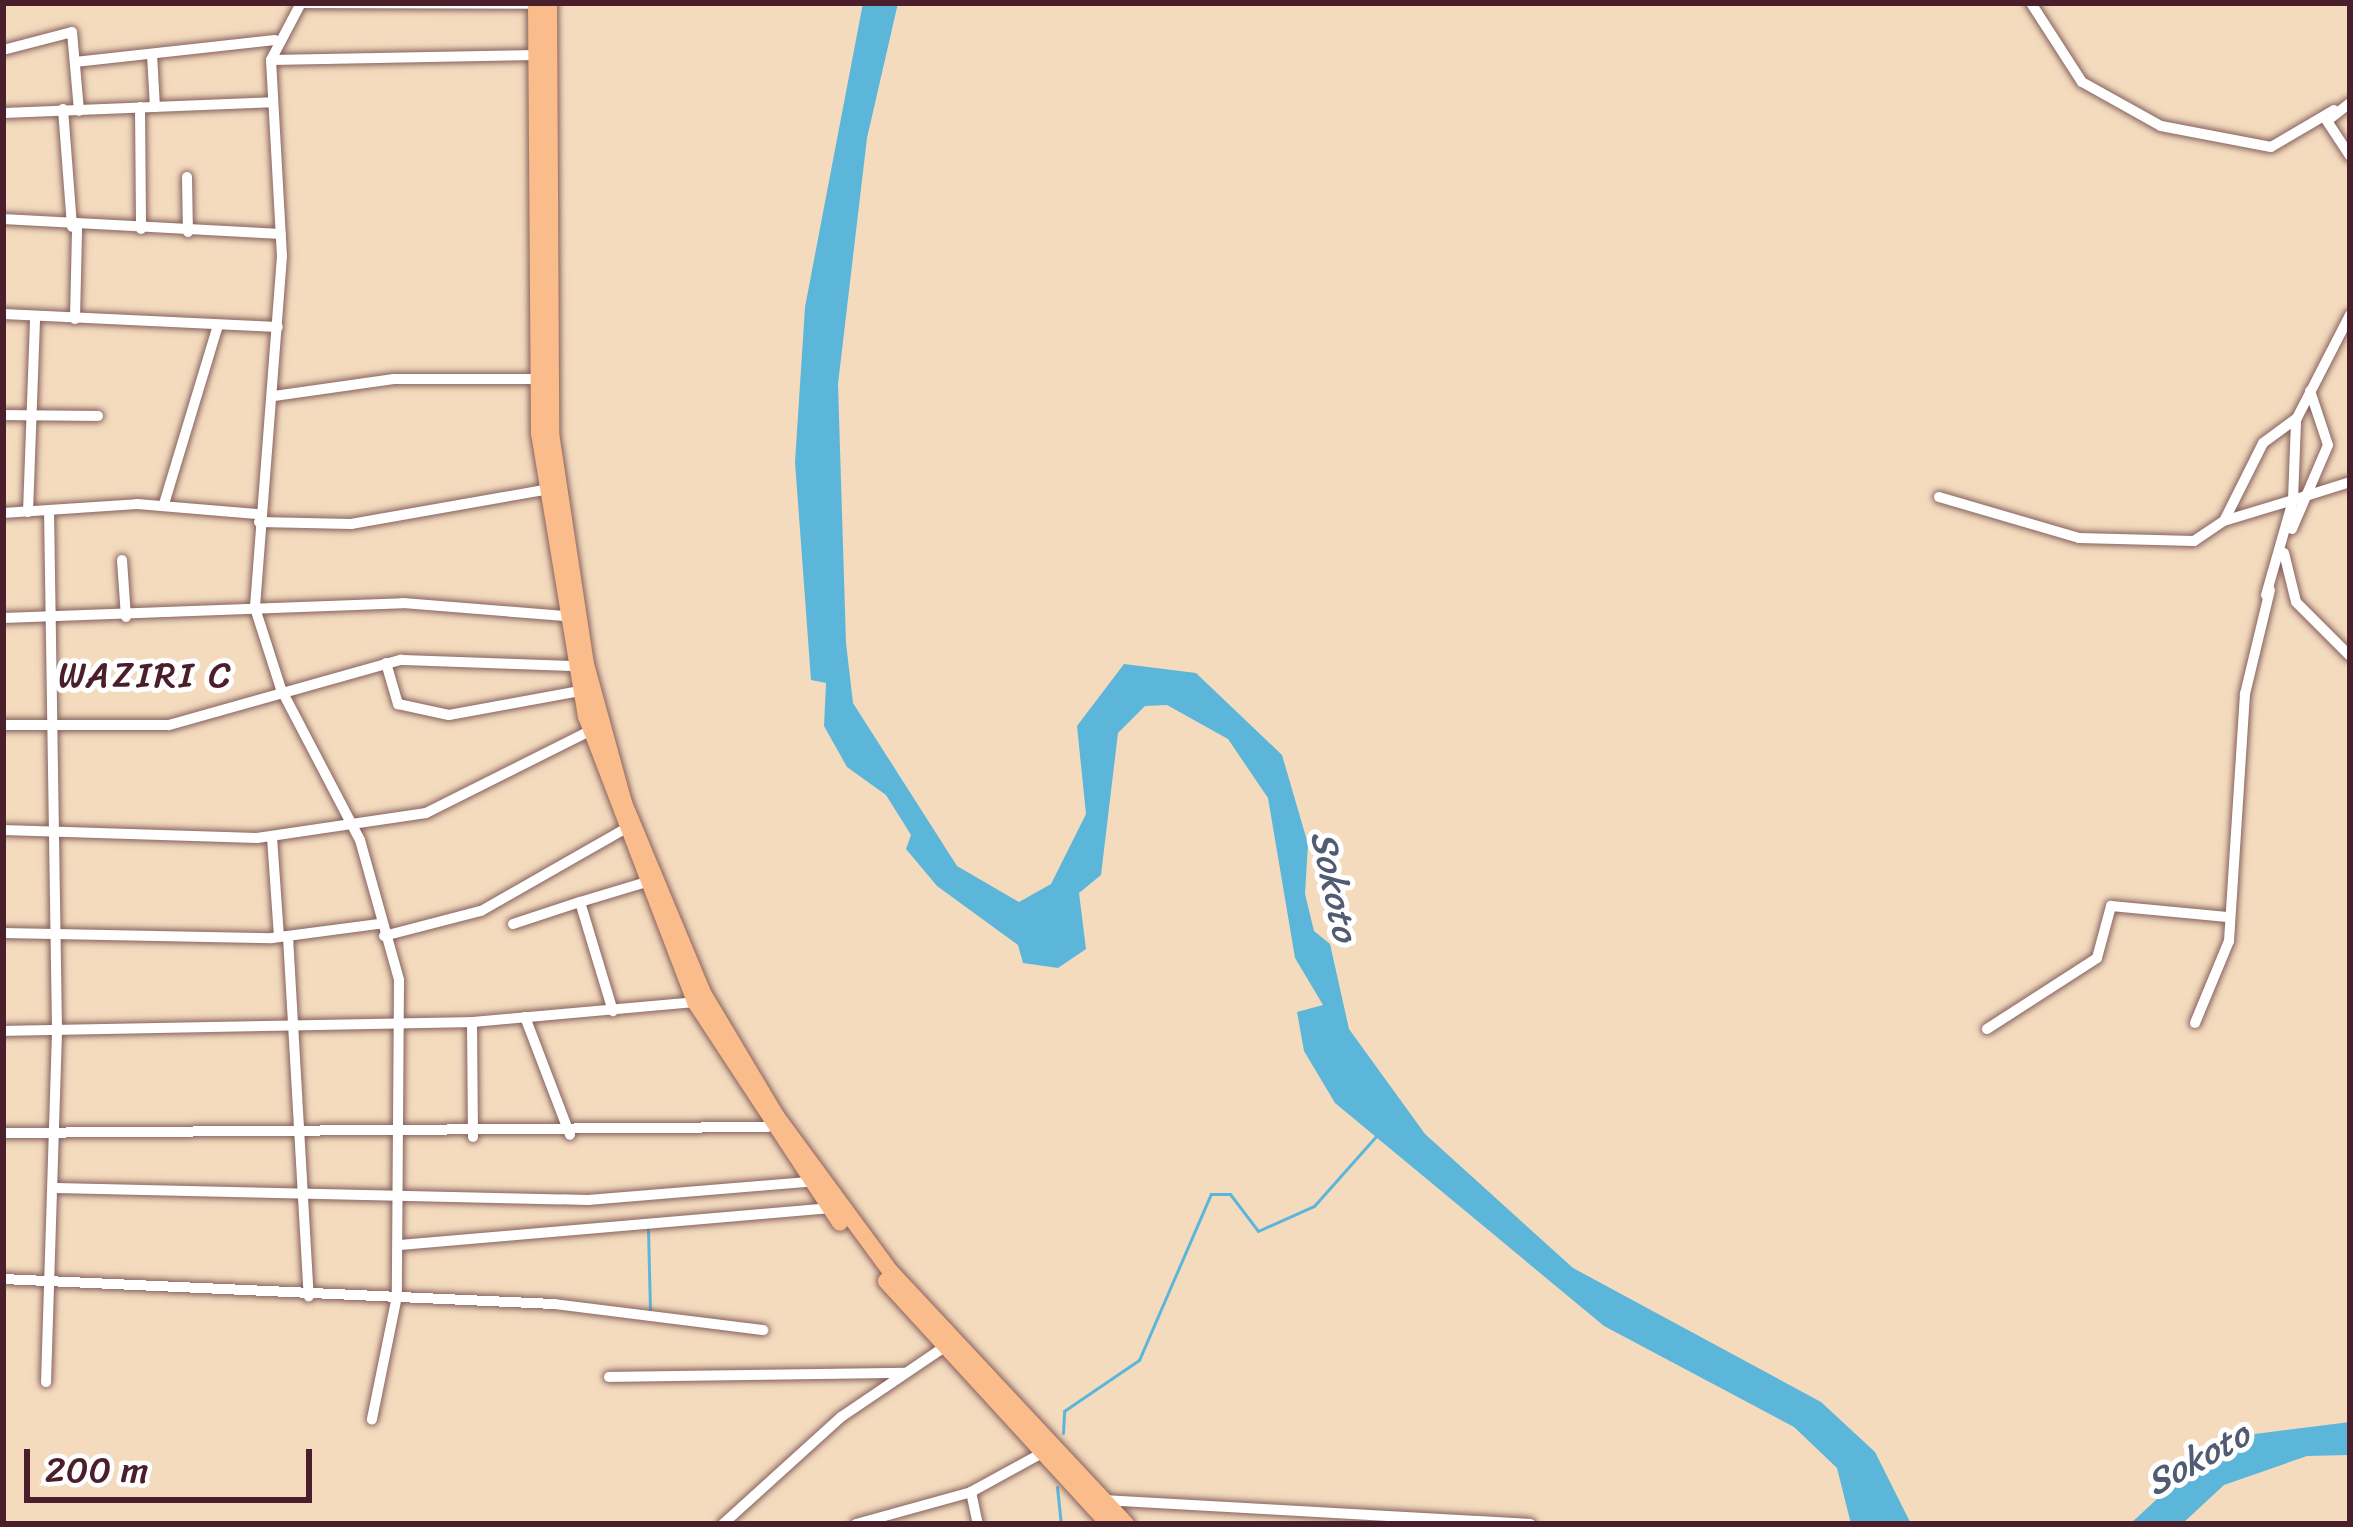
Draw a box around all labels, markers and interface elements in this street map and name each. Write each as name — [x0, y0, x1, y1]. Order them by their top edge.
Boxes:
district label: WAZIRI C — [62, 654, 230, 698]
water label: Sokoto — [1301, 827, 1367, 945]
water label: Sokoto — [2139, 1413, 2257, 1505]
scale bar — [30, 1425, 318, 1499]
text: 200 m — [45, 1438, 148, 1502]

